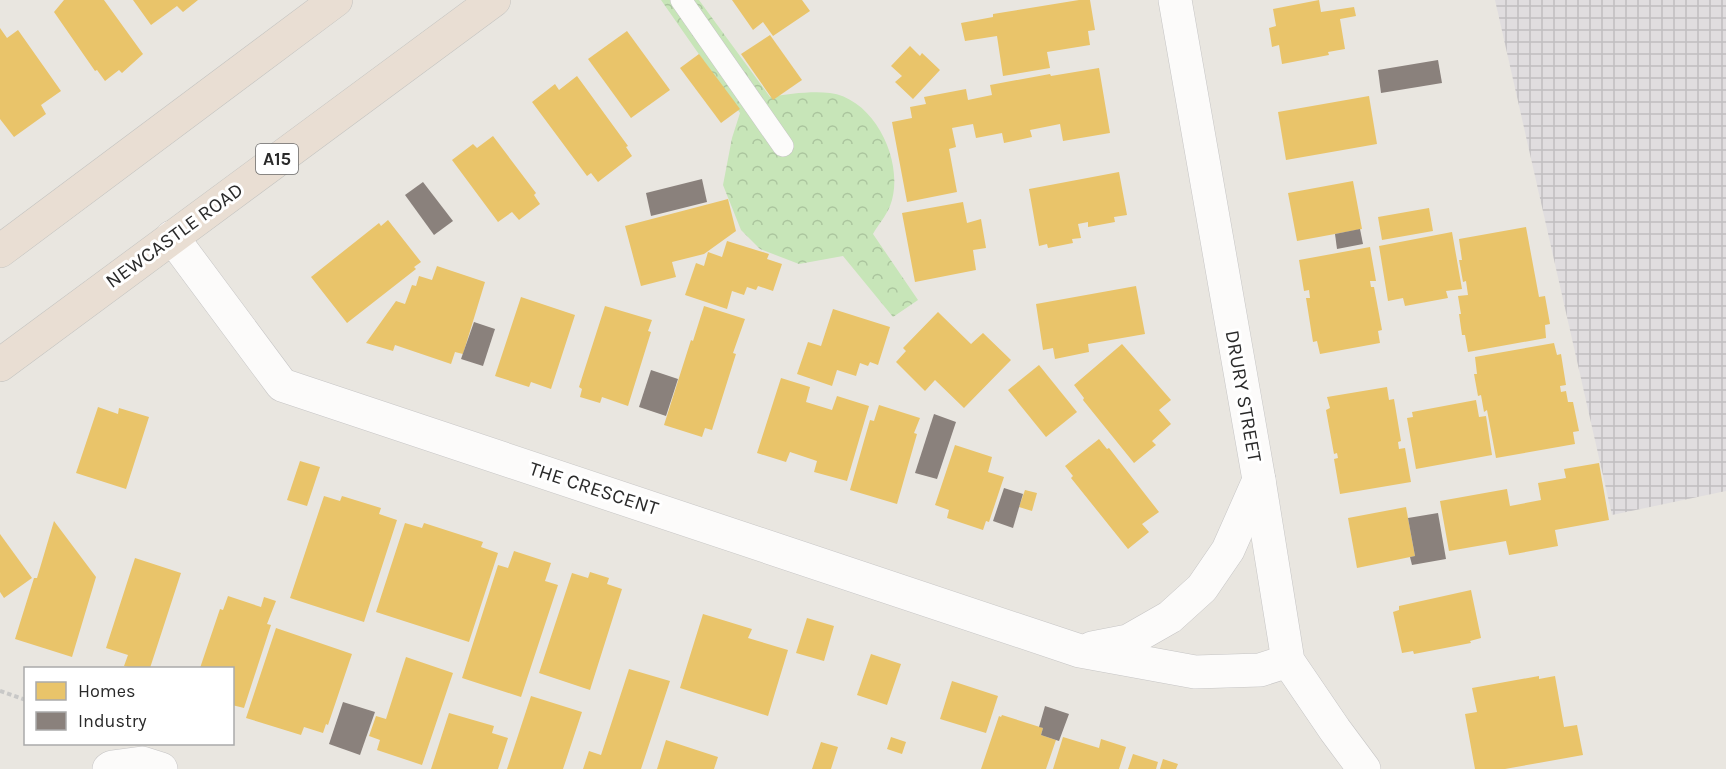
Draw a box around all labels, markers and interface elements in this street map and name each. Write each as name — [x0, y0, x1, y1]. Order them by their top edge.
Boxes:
road number: A15 — [256, 144, 298, 174]
street label: NEWCASTLE ROAD — [101, 178, 247, 293]
street label: DRURY STREET — [1221, 328, 1266, 464]
street label: THE CRESCENT — [526, 457, 661, 520]
legend — [24, 667, 234, 745]
text: Homes — [78, 680, 135, 702]
text: Industry — [78, 710, 147, 732]

